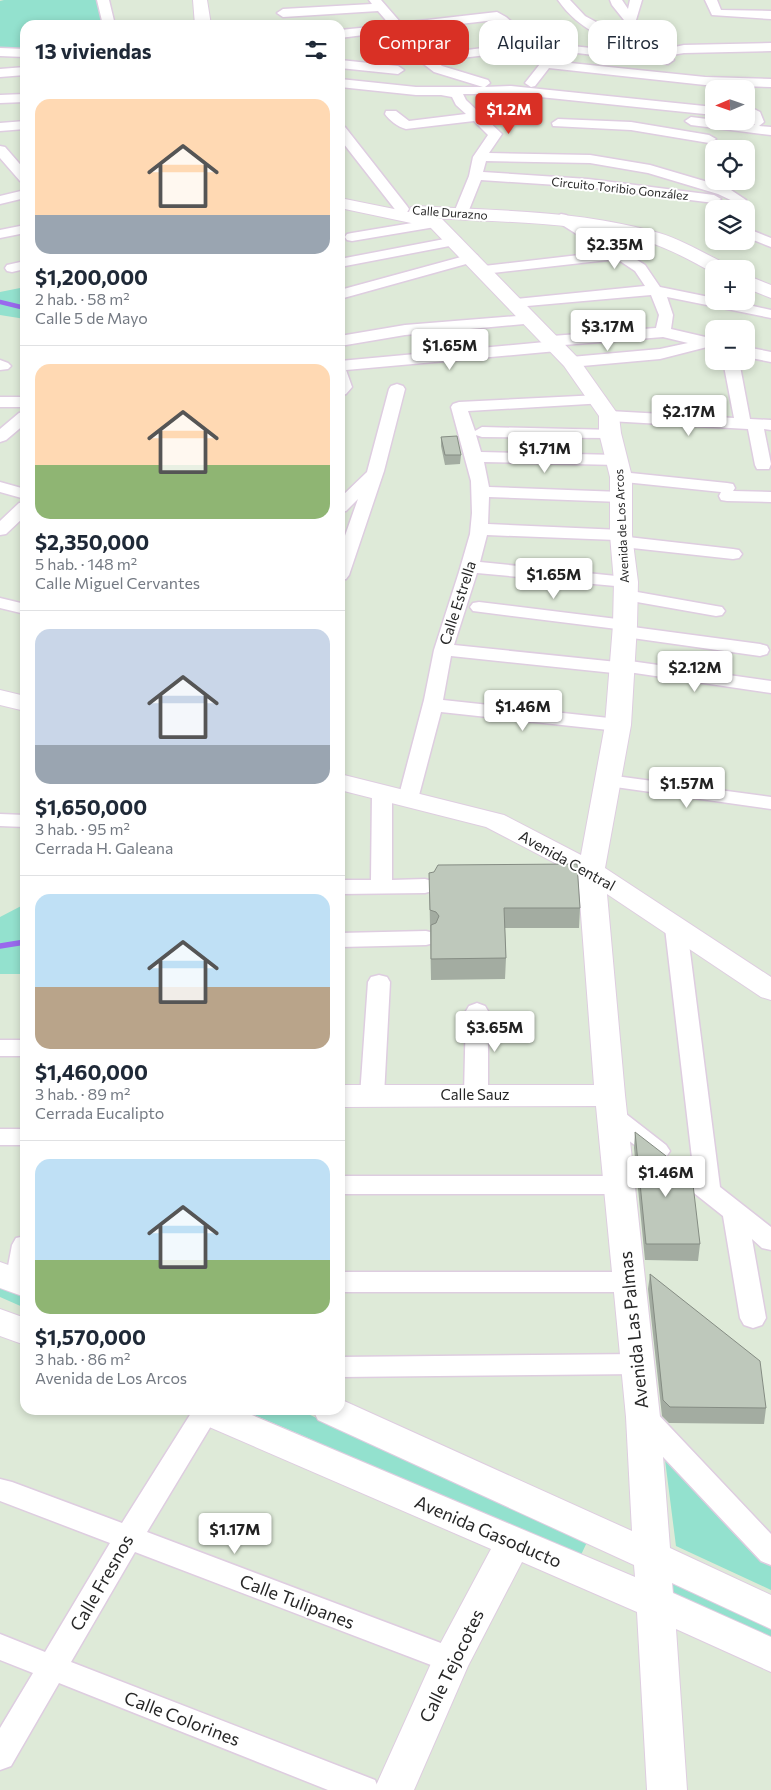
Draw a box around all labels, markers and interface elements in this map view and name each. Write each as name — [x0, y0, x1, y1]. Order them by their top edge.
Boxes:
chip: Comprar — [360, 20, 469, 65]
chip: Alquilar — [479, 20, 578, 65]
chip: Filtros — [588, 20, 677, 65]
icon: filters — [302, 36, 330, 64]
text: 13 viviendas — [35, 38, 152, 63]
north arrow — [705, 80, 755, 130]
map controls — [705, 80, 755, 370]
pin: $1.2M — [474, 92, 544, 135]
text: $1.2M — [486, 99, 532, 118]
icon: home — [138, 131, 228, 221]
button: locate — [705, 140, 755, 190]
street label: Circuito Toribio González — [551, 174, 689, 202]
button: layers — [705, 200, 755, 250]
street label: Calle Durazno — [412, 202, 488, 222]
pin: $2.35M — [574, 228, 656, 270]
text: $2.35M — [587, 234, 643, 253]
button: + — [705, 260, 755, 310]
text: $1,200,000 — [35, 264, 148, 289]
text: 2 hab. · 58 m² — [35, 289, 130, 308]
text: Calle 5 de Mayo — [35, 308, 148, 327]
pin: $3.17M — [567, 310, 649, 352]
text: $3.17M — [582, 316, 634, 335]
button: − — [705, 320, 755, 370]
pin: $1.65M — [409, 328, 491, 371]
text: $1.65M — [422, 335, 478, 354]
pin: $2.17M — [648, 394, 730, 437]
icon: home — [138, 397, 228, 487]
text: $2.17M — [663, 401, 715, 420]
pin: $1.71M — [504, 432, 586, 474]
text: $1.71M — [519, 438, 571, 457]
street label: Avenida de Los Arcos — [611, 469, 631, 583]
text: $2,350,000 — [35, 529, 149, 554]
text: 5 hab. · 148 m² — [35, 554, 137, 573]
street label: Calle Estrella — [435, 558, 479, 647]
pin: $1.65M — [513, 558, 595, 600]
text: $1.65M — [526, 564, 582, 583]
text: Calle Miguel Cervantes — [35, 573, 200, 592]
pin: $2.12M — [654, 650, 736, 693]
text: $2.12M — [668, 657, 722, 676]
icon: home — [138, 662, 228, 752]
pin: $1.46M — [482, 690, 564, 732]
text: $1.46M — [495, 696, 551, 715]
pin: $1.57M — [646, 766, 728, 809]
text: $1.57M — [660, 773, 714, 792]
text: $1,650,000 — [35, 794, 147, 819]
text: 3 hab. · 95 m² — [35, 819, 130, 838]
street label: Avenida Central — [516, 826, 619, 894]
text: Cerrada H. Galeana — [35, 838, 173, 857]
icon: home — [138, 927, 228, 1017]
pin: $3.65M — [454, 1010, 536, 1053]
text: $3.65M — [467, 1017, 523, 1036]
text: $1,460,000 — [35, 1059, 148, 1084]
text: 3 hab. · 89 m² — [35, 1084, 130, 1103]
street label: Calle Sauz — [441, 1085, 510, 1103]
text: Cerrada Eucalipto — [35, 1103, 164, 1122]
pin: $1.46M — [625, 1156, 707, 1198]
text: $1.46M — [638, 1162, 694, 1181]
icon: home — [138, 1192, 228, 1282]
street label: Avenida Las Palmas — [614, 1250, 652, 1410]
text: $1,570,000 — [35, 1324, 146, 1349]
text: 3 hab. · 86 m² — [35, 1349, 130, 1368]
text: Avenida de Los Arcos — [35, 1368, 187, 1387]
street label: Avenida Gasoducto — [412, 1490, 565, 1572]
pin: $1.17M — [194, 1512, 276, 1555]
text: $1.17M — [210, 1519, 260, 1538]
street label: Calle Fresnos — [65, 1530, 138, 1635]
street label: Calle Tulipanes — [237, 1569, 358, 1633]
street label: Calle Tejocotes — [414, 1605, 488, 1726]
street label: Calle Colorines — [121, 1686, 243, 1750]

